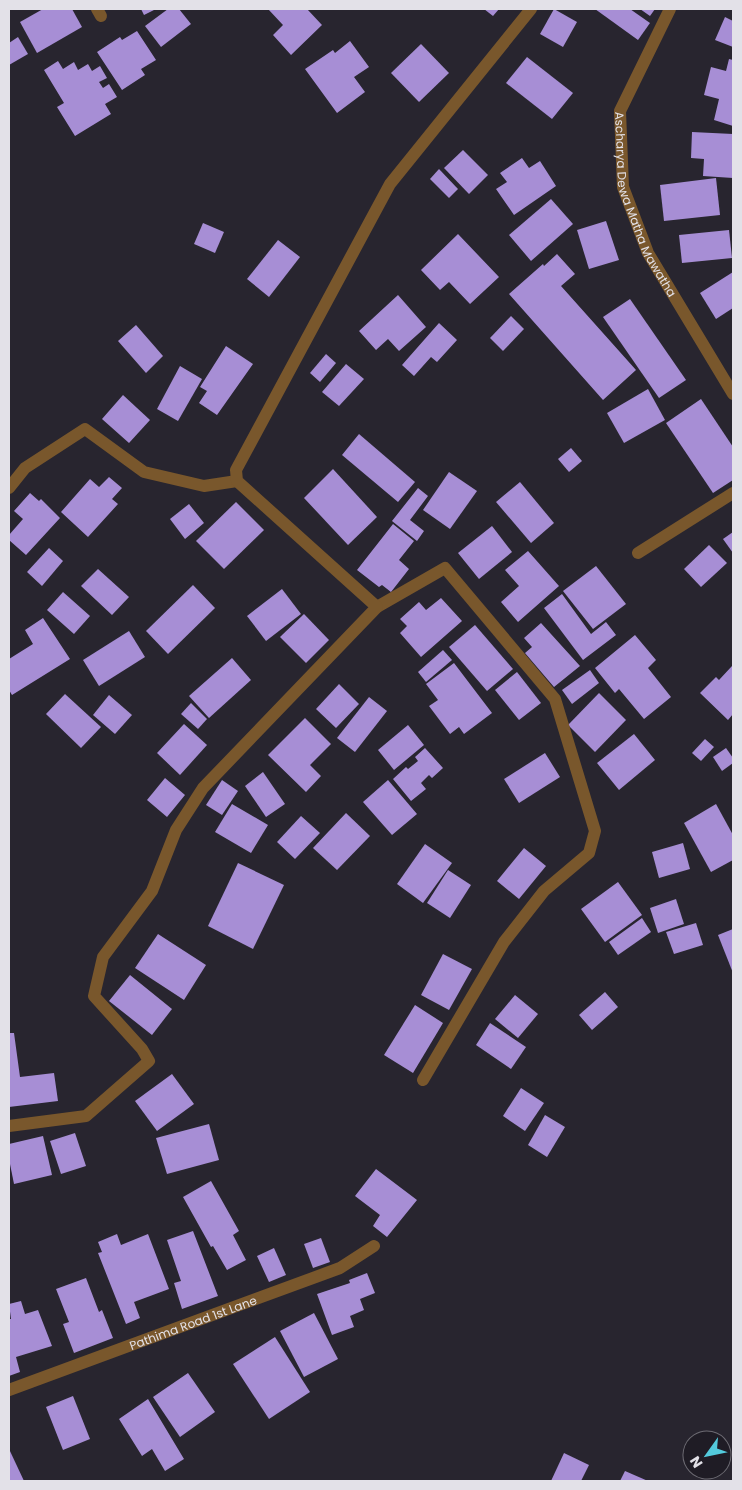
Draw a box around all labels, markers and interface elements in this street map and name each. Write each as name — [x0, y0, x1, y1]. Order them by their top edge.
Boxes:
street label: Ascharya Dewa Matha Mawatha — [612, 111, 681, 300]
street label: Pathima Road 1st Lane — [127, 1291, 259, 1353]
north arrow — [682, 1430, 732, 1480]
text: N — [685, 1452, 707, 1472]

